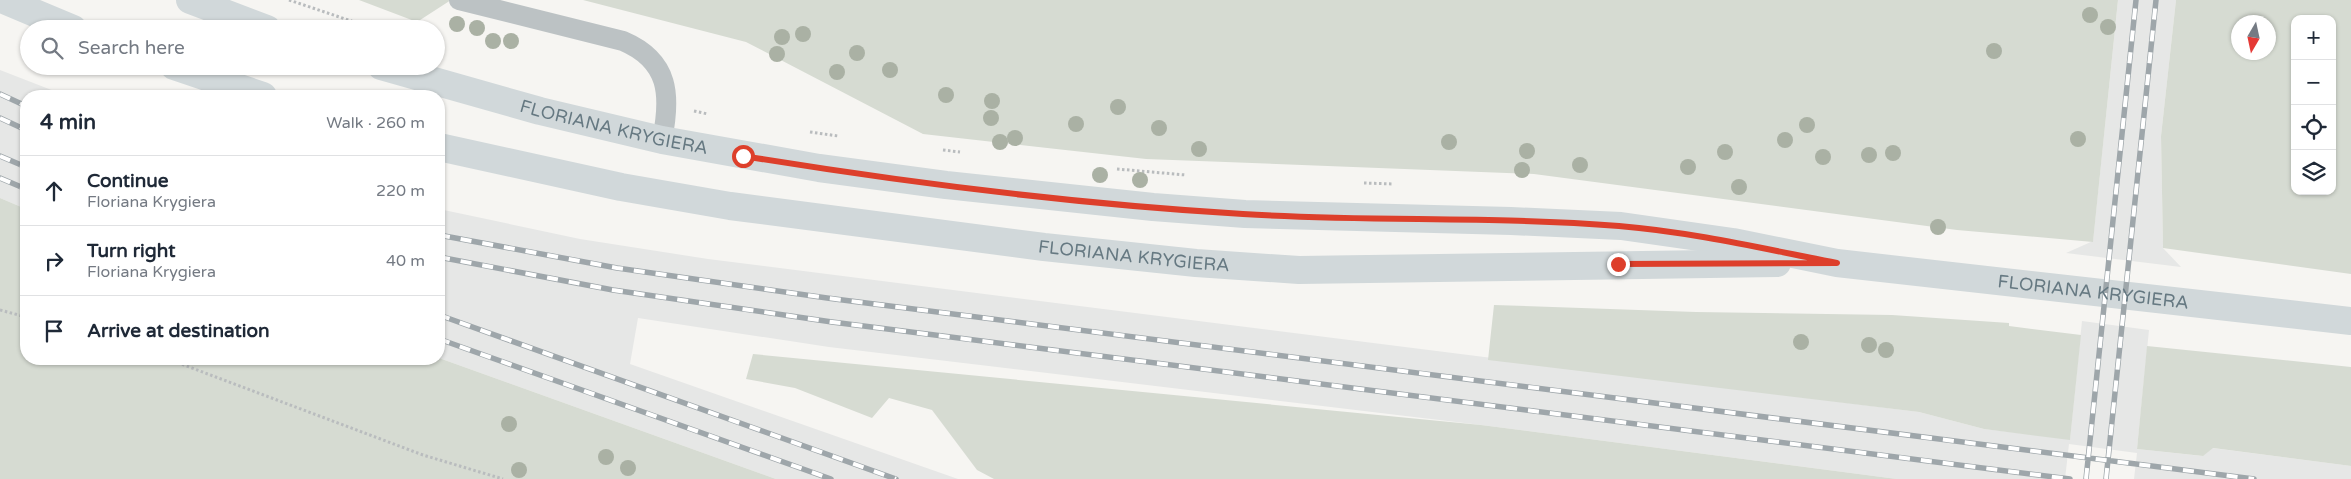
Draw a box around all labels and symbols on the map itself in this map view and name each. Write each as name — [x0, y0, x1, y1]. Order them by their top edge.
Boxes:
north arrow — [2231, 15, 2276, 60]
street label: FLORIANA KRYGIERA — [517, 95, 710, 159]
route start — [732, 145, 755, 168]
street label: FLORIANA KRYGIERA — [1037, 235, 1230, 276]
route end — [1607, 253, 1630, 276]
street label: FLORIANA KRYGIERA — [1996, 270, 2190, 314]

